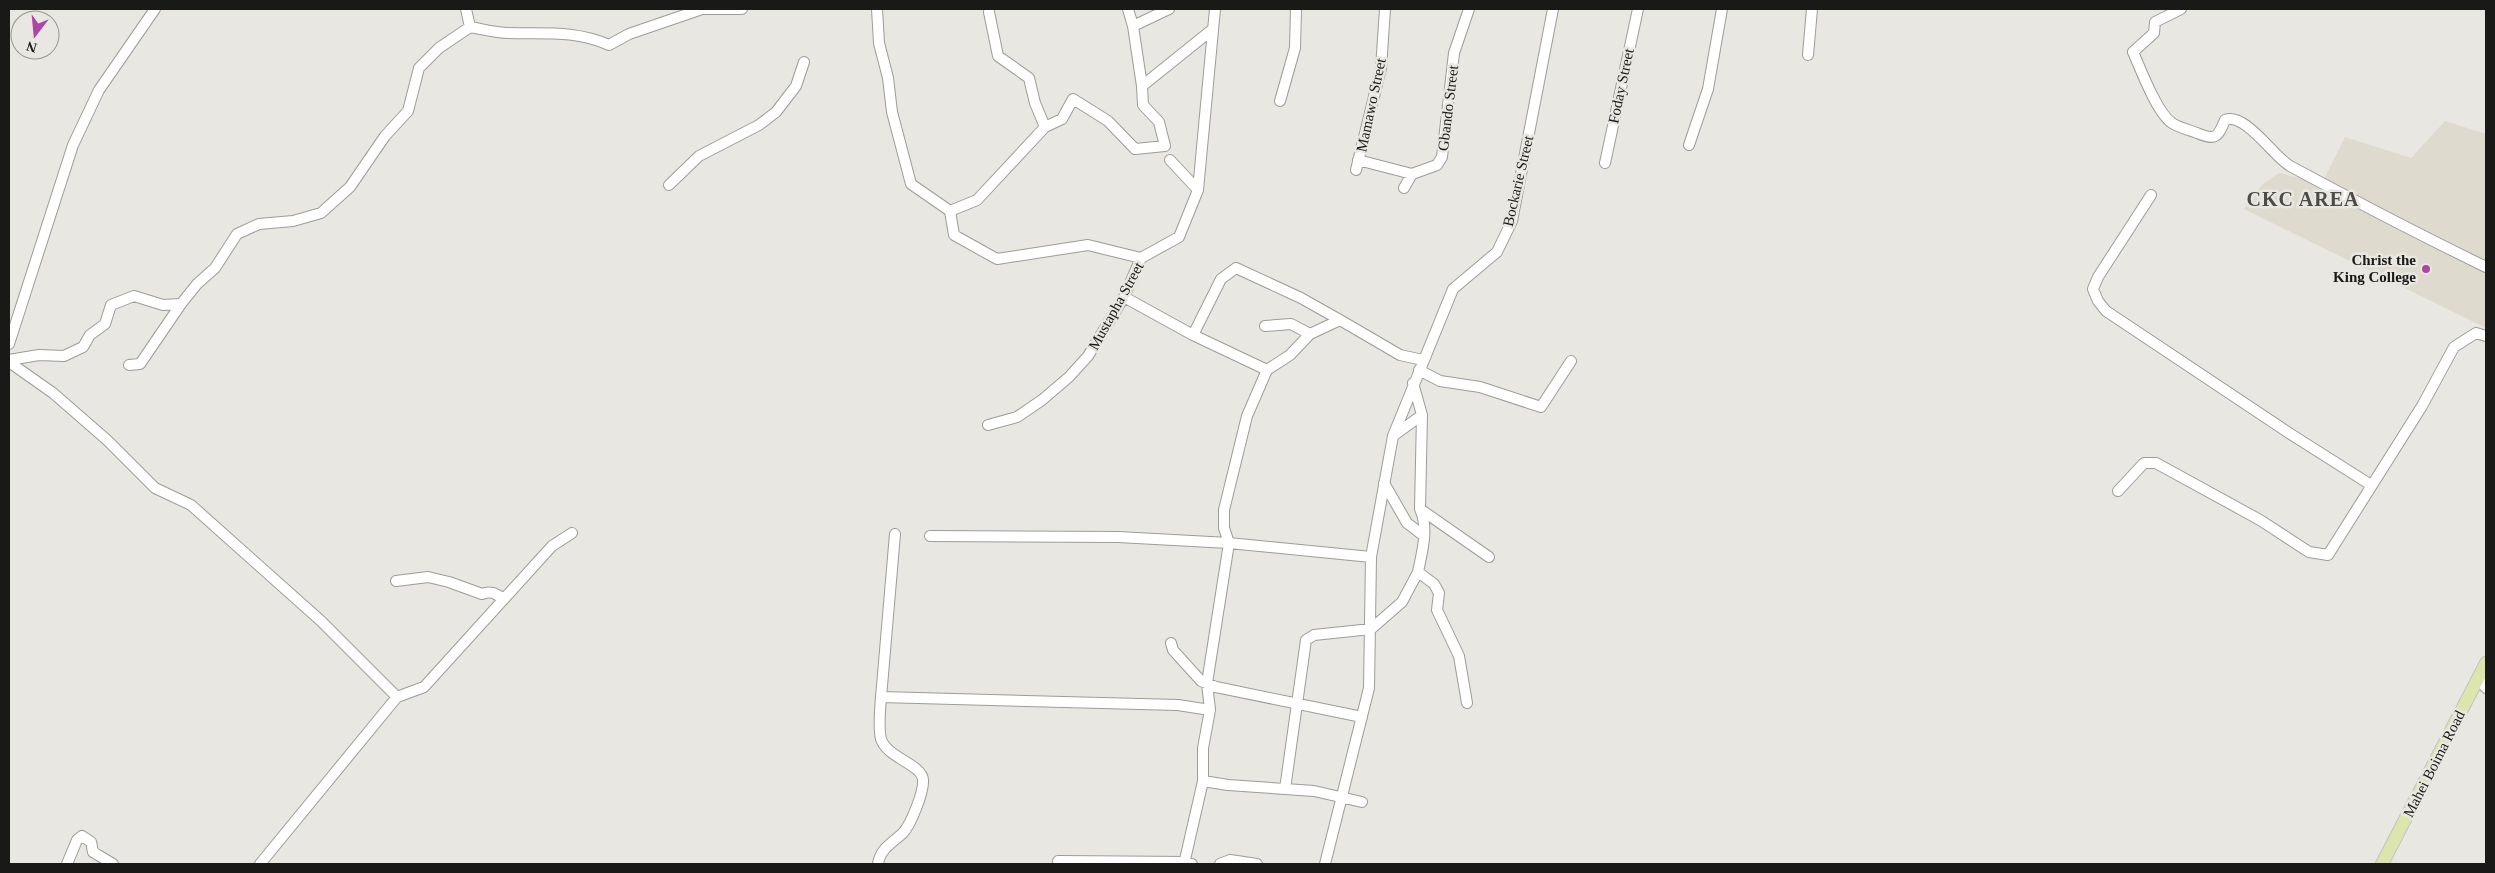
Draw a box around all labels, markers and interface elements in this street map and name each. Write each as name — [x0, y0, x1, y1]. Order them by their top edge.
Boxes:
north arrow — [10, 10, 60, 60]
text: N — [25, 38, 38, 56]
street label: Foday Street — [1605, 46, 1637, 125]
street label: Mamawo Street — [1353, 56, 1389, 153]
street label: Gbando Street — [1435, 63, 1461, 152]
street label: Bockarie Street — [1500, 133, 1536, 228]
district label: CKC AREA — [2246, 188, 2360, 210]
place label: Christ the King College — [2333, 252, 2416, 285]
street label: Mustapha Street — [1085, 259, 1147, 353]
marker: Christ the King College — [2420, 263, 2432, 275]
street label: Mahei Boima Road — [2400, 708, 2468, 820]

